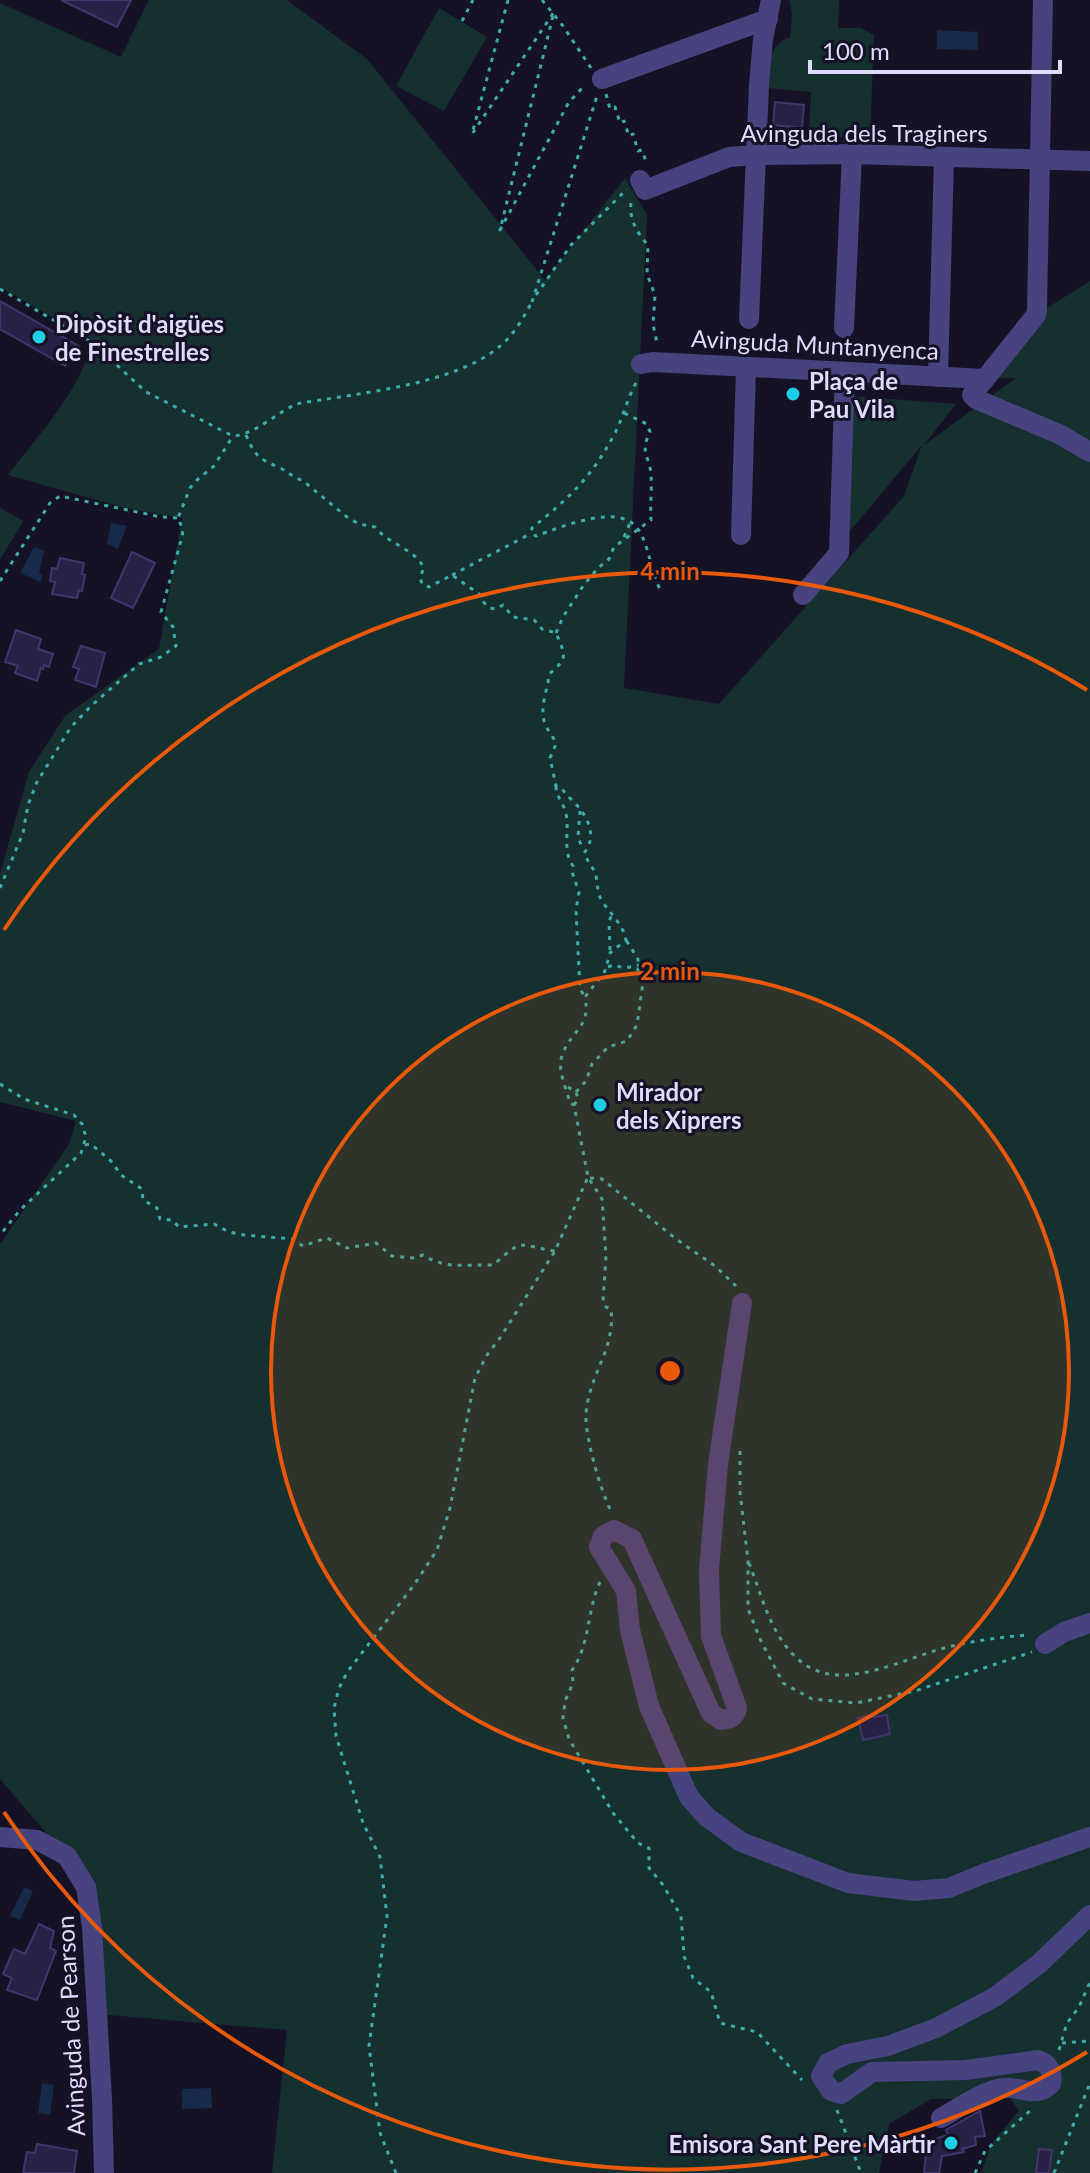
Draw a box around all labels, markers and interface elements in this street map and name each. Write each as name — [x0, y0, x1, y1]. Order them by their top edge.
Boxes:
scale bar — [810, 24, 1060, 74]
text: 100 m — [822, 36, 890, 65]
street label: Avinguda dels Traginers — [740, 118, 988, 147]
place label: Dipòsit d'aigües de Finestrelles — [55, 309, 224, 366]
street label: Avinguda Muntanyenca — [690, 323, 940, 365]
marker: Dipòsit d'aigües de Finestrelles — [30, 328, 48, 346]
place label: Plaça de Pau Vila — [809, 366, 898, 423]
marker: Plaça de Pau Vila — [784, 385, 802, 403]
text: 4 min — [640, 556, 700, 585]
text: 2 min — [640, 956, 700, 985]
place label: Mirador dels Xiprers — [616, 1077, 742, 1134]
marker: Mirador dels Xiprers — [591, 1096, 609, 1114]
centre of rings — [656, 1357, 684, 1385]
street label: Avinguda de Pearson — [50, 1915, 90, 2137]
place label: Emisora Sant Pere Màrtir — [669, 2129, 935, 2158]
marker: Emisora Sant Pere Màrtir — [942, 2134, 960, 2152]

